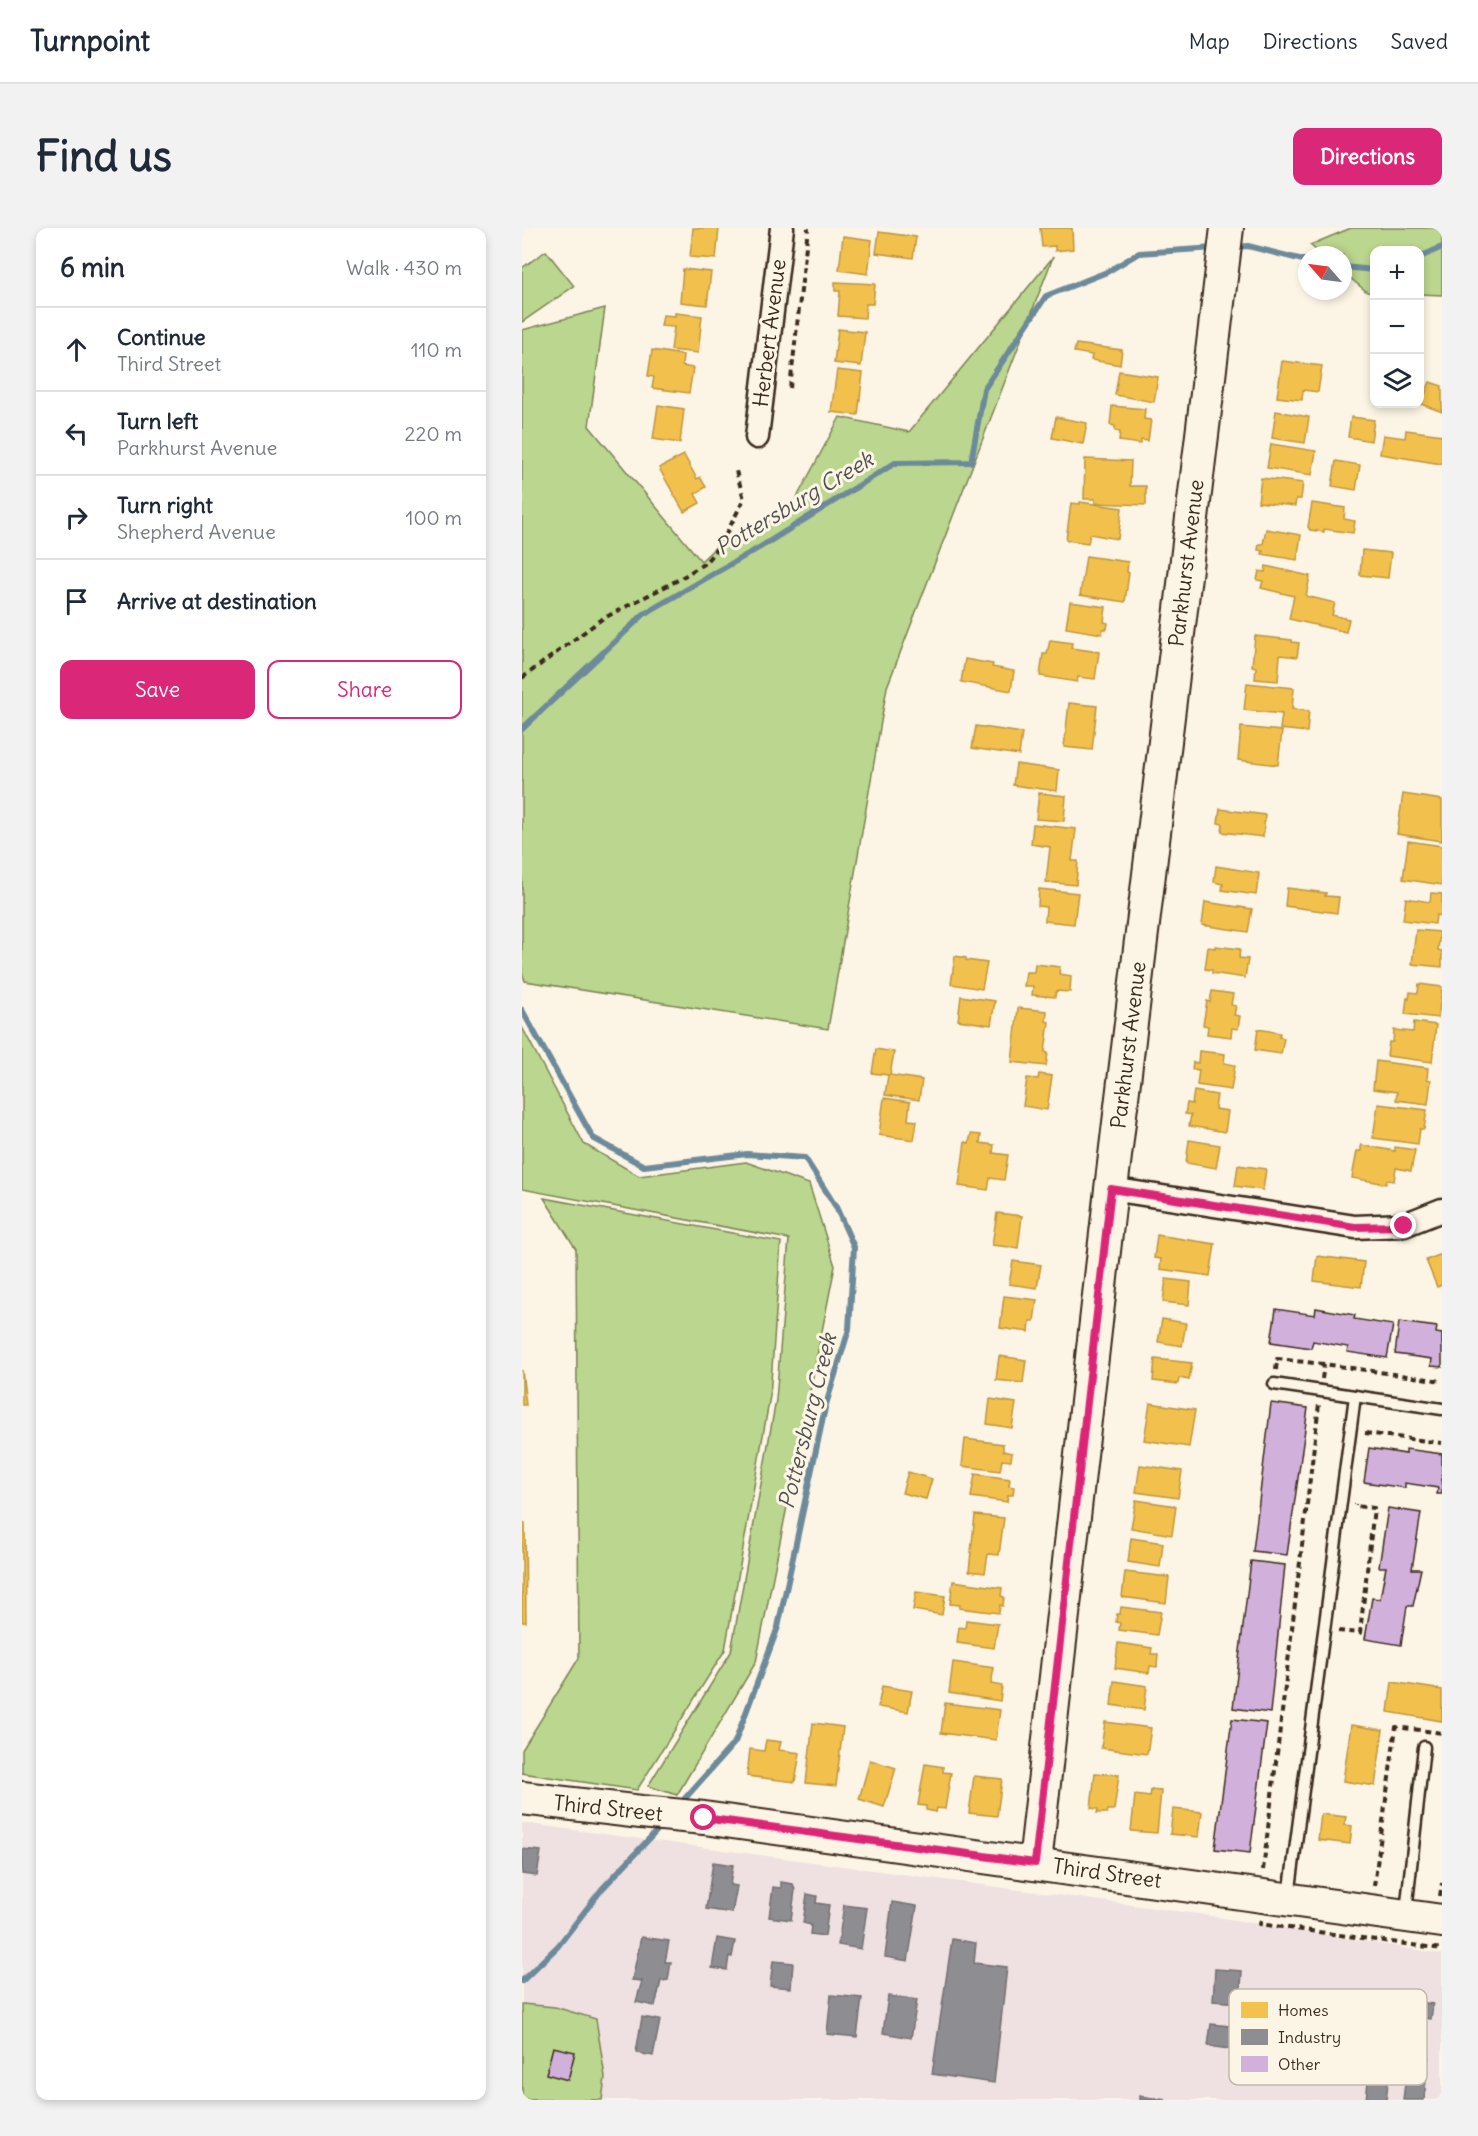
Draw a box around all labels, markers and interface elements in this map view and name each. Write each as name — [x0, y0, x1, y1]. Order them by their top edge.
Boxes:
text: Turnpoint — [30, 23, 150, 59]
text: Map — [1189, 28, 1230, 55]
text: Directions — [1263, 28, 1357, 55]
text: Saved — [1390, 28, 1448, 55]
button: Directions — [1293, 128, 1442, 185]
text: Find us — [36, 130, 172, 182]
north arrow — [1298, 246, 1352, 300]
map controls — [1370, 246, 1424, 408]
button: + — [1370, 246, 1424, 300]
text: 6 min — [60, 251, 125, 284]
text: Walk · 430 m — [346, 255, 462, 280]
street label: Herbert Avenue — [747, 258, 791, 408]
button: − — [1370, 300, 1424, 354]
text: Continue — [117, 323, 206, 351]
icon: ahead — [60, 333, 93, 366]
text: 110 m — [411, 337, 462, 362]
text: Third Street — [117, 351, 221, 376]
button: layers — [1370, 354, 1424, 408]
text: Turn left — [117, 407, 198, 435]
icon: left — [60, 417, 93, 450]
text: 220 m — [405, 421, 462, 446]
text: Parkhurst Avenue — [117, 435, 277, 460]
water label: Pottersburg Creek — [710, 444, 880, 561]
street label: Parkhurst Avenue — [1162, 478, 1210, 648]
text: Turn right — [117, 491, 213, 519]
icon: right — [60, 501, 93, 534]
text: 100 m — [405, 505, 462, 530]
text: Shepherd Avenue — [117, 519, 276, 544]
icon: arrive — [60, 585, 93, 618]
text: Arrive at destination — [117, 587, 317, 615]
button: Save — [60, 660, 255, 719]
button: Share — [267, 660, 462, 719]
street label: Parkhurst Avenue — [1104, 960, 1152, 1130]
route end — [1390, 1212, 1416, 1238]
water label: Pottersburg Creek — [772, 1329, 843, 1511]
street label: Third Street — [552, 1789, 664, 1827]
route start — [690, 1804, 716, 1830]
street label: Third Street — [1051, 1852, 1163, 1894]
legend — [1229, 1989, 1427, 2085]
text: Homes — [1278, 2000, 1328, 2020]
text: Industry — [1278, 2027, 1341, 2047]
text: Other — [1278, 2054, 1321, 2074]

